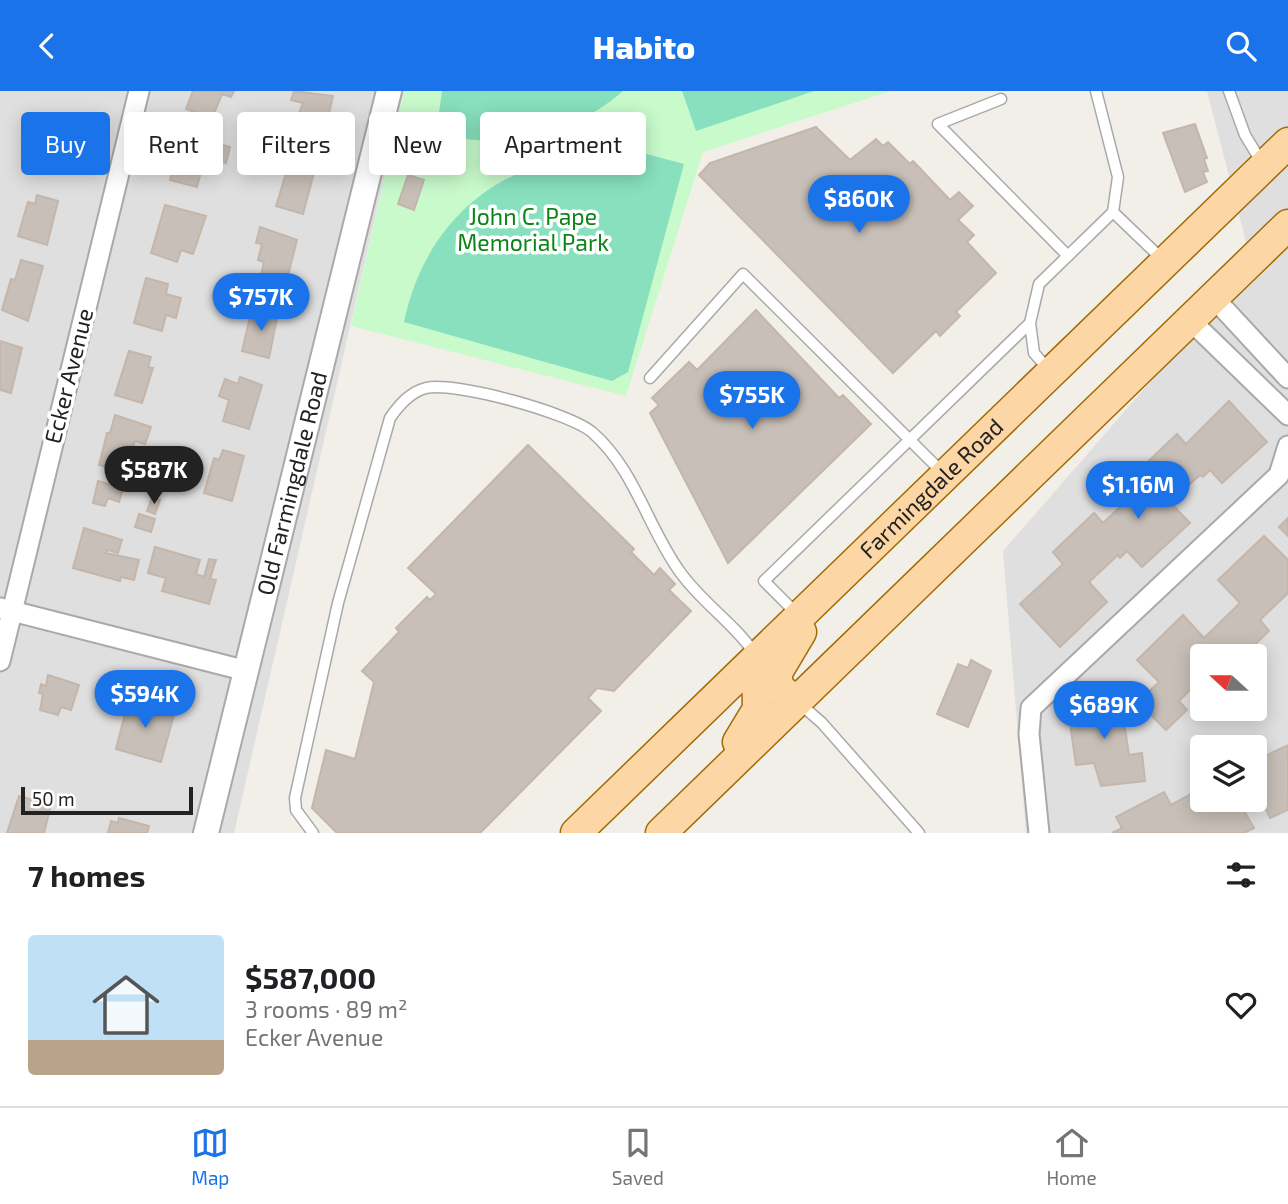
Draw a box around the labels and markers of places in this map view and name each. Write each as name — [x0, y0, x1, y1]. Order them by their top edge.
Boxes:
pin: $860K — [810, 176, 908, 235]
pin: $757K — [212, 273, 310, 333]
pin: $755K — [703, 371, 801, 431]
pin: $587K — [105, 447, 203, 506]
pin: $1.16M — [1081, 461, 1195, 521]
pin: $594K — [96, 671, 194, 730]
pin: $689K — [1055, 681, 1153, 741]

